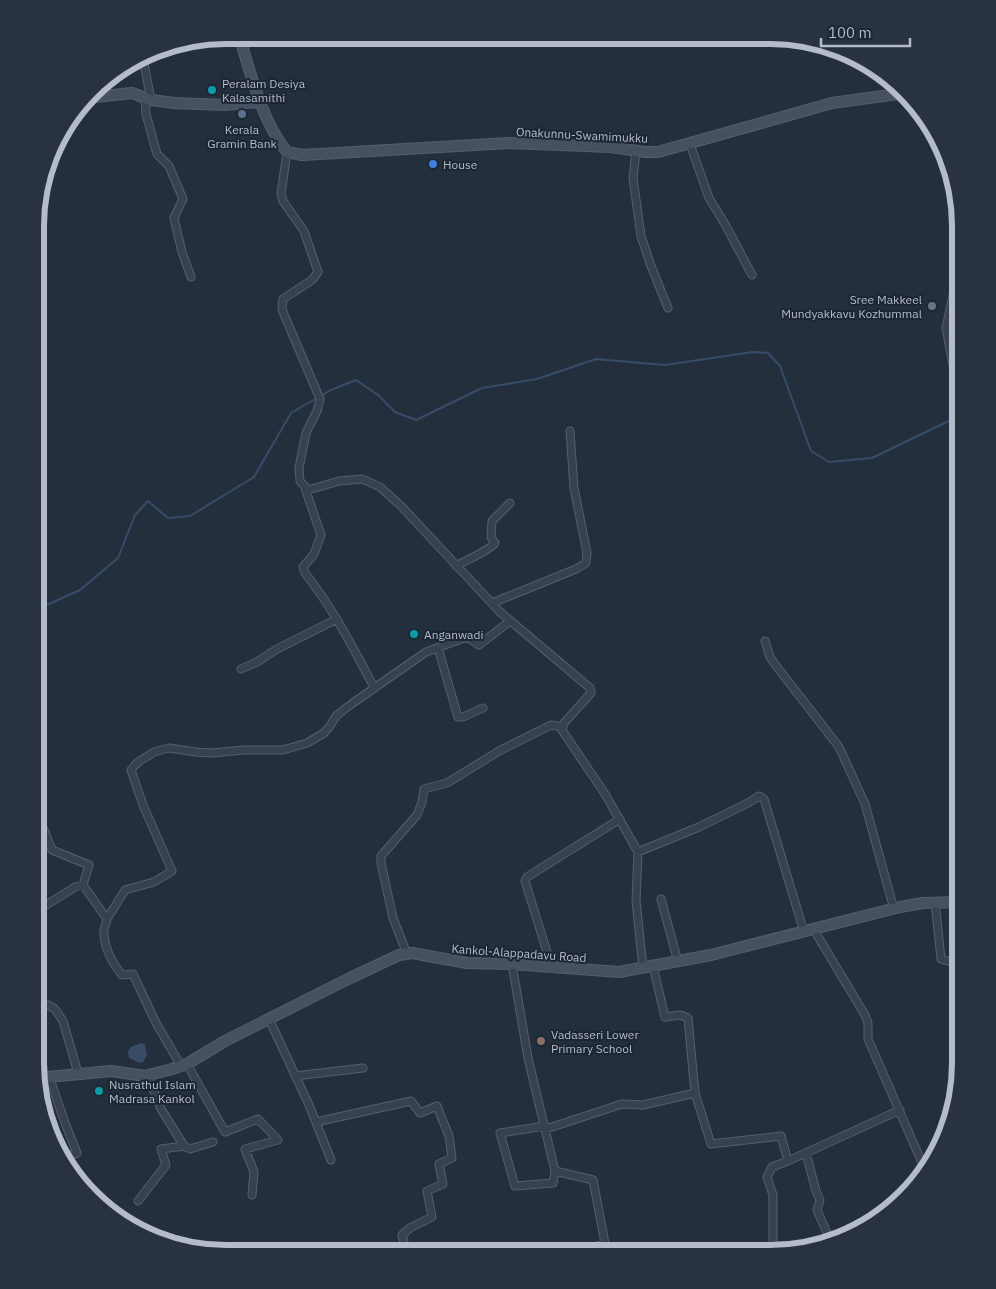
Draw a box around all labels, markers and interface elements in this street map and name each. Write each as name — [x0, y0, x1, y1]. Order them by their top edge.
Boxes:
scale bar — [821, 15, 910, 47]
text: 100 m — [828, 23, 872, 42]
place label: Peralam Desiya Kalasamithi — [222, 76, 306, 105]
marker: Peralam Desiya Kalasamithi — [206, 84, 218, 96]
marker: Kerala Gramin Bank — [236, 108, 248, 120]
place label: Kerala Gramin Bank — [207, 122, 277, 151]
street label: Onakunnu-Swamimukku — [516, 124, 648, 146]
place label: House — [443, 157, 478, 172]
marker: House — [427, 158, 439, 170]
place label: Sree Makkeel Mundyakkavu Kozhummal — [781, 292, 922, 321]
marker: Sree Makkeel Mundyakkavu Kozhummal — [926, 300, 938, 312]
place label: Anganwadi — [424, 627, 483, 642]
marker: Anganwadi — [408, 628, 420, 640]
street label: Kankol-Alappadavu Road — [451, 941, 587, 965]
place label: Vadasseri Lower Primary School — [551, 1027, 639, 1056]
marker: Vadasseri Lower Primary School — [535, 1035, 547, 1047]
place label: Nusrathul Islam Madrasa Kankol — [109, 1077, 196, 1106]
marker: Nusrathul Islam Madrasa Kankol — [93, 1085, 105, 1097]

